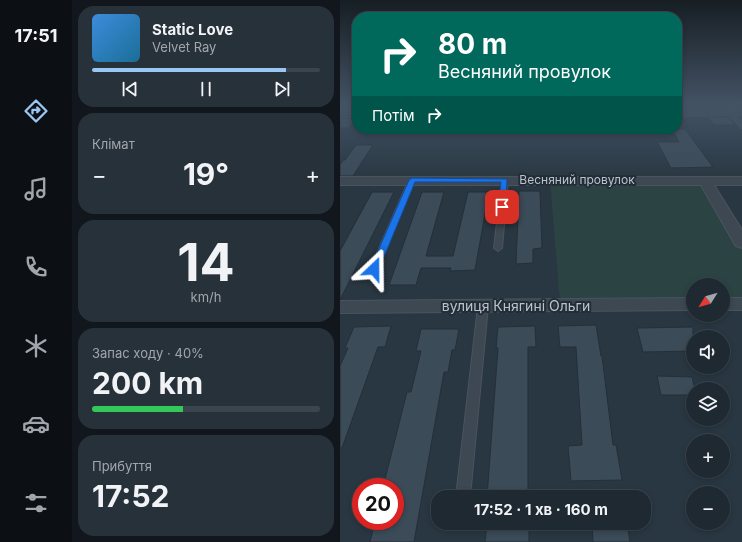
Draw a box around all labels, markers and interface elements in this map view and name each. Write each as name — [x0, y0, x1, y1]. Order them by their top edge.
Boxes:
text: Static Love — [152, 20, 233, 39]
text: 17:51 — [15, 25, 57, 46]
text: 80 m — [438, 27, 507, 61]
icon: right — [372, 28, 424, 80]
text: Velvet Ray — [152, 39, 216, 55]
text: Весняний провулок — [438, 61, 611, 82]
icon: previous — [119, 78, 141, 100]
icon: pause — [195, 78, 217, 100]
icon: next — [271, 78, 293, 100]
icon: directions — [22, 97, 50, 125]
icon: right — [423, 104, 445, 126]
text: Потім — [372, 106, 415, 125]
text: Клімат — [92, 136, 135, 152]
text: 19° — [183, 156, 229, 192]
text: − — [92, 162, 107, 188]
text: + — [305, 162, 320, 188]
street label: Весняний провулок — [519, 172, 635, 187]
icon: music — [22, 175, 50, 203]
pin — [485, 190, 519, 224]
icon: arrive — [491, 196, 513, 218]
text: 14 — [177, 231, 235, 294]
position arrow — [353, 248, 395, 290]
icon: phone — [22, 253, 50, 281]
north arrow — [686, 278, 730, 322]
map controls — [686, 278, 730, 530]
text: km/h — [191, 289, 221, 305]
street label: вулиця Княгині Ольги — [442, 297, 590, 314]
button: sound — [686, 330, 730, 374]
icon: climate — [22, 332, 50, 360]
text: Запас ходу · 40% — [92, 345, 204, 361]
text: 200 km — [92, 365, 203, 401]
button: layers — [686, 382, 730, 426]
icon: car — [22, 410, 50, 438]
button: + — [686, 434, 730, 478]
text: Прибуття — [92, 458, 152, 474]
text: 17:52 — [92, 478, 169, 514]
speed limit sign: 20 — [352, 478, 404, 530]
button: − — [686, 486, 730, 530]
icon: filters — [22, 489, 50, 517]
text: 17:52 · 1 хв · 160 m — [474, 500, 608, 519]

